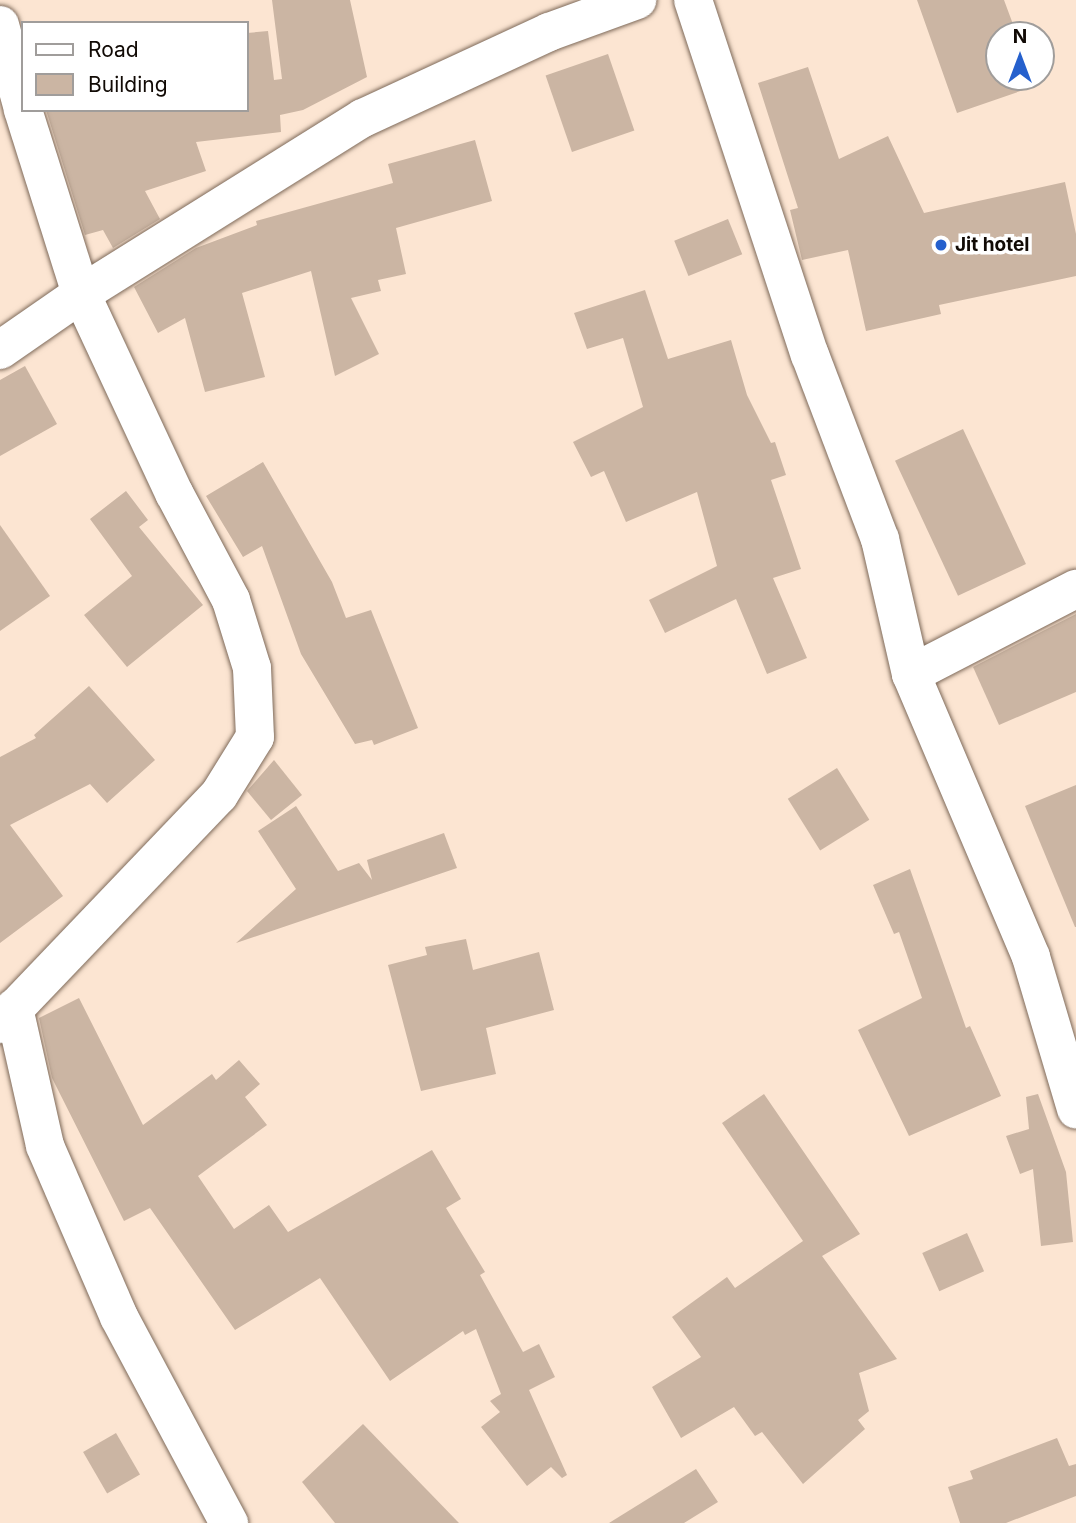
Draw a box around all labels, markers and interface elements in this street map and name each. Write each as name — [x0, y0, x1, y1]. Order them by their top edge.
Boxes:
legend — [21, 21, 248, 112]
north arrow — [985, 21, 1055, 91]
text: N — [1013, 25, 1027, 48]
text: Road — [88, 37, 139, 62]
text: Building — [88, 72, 168, 97]
place label: Jit hotel — [955, 234, 1029, 256]
marker: Jit hotel — [933, 237, 949, 253]

